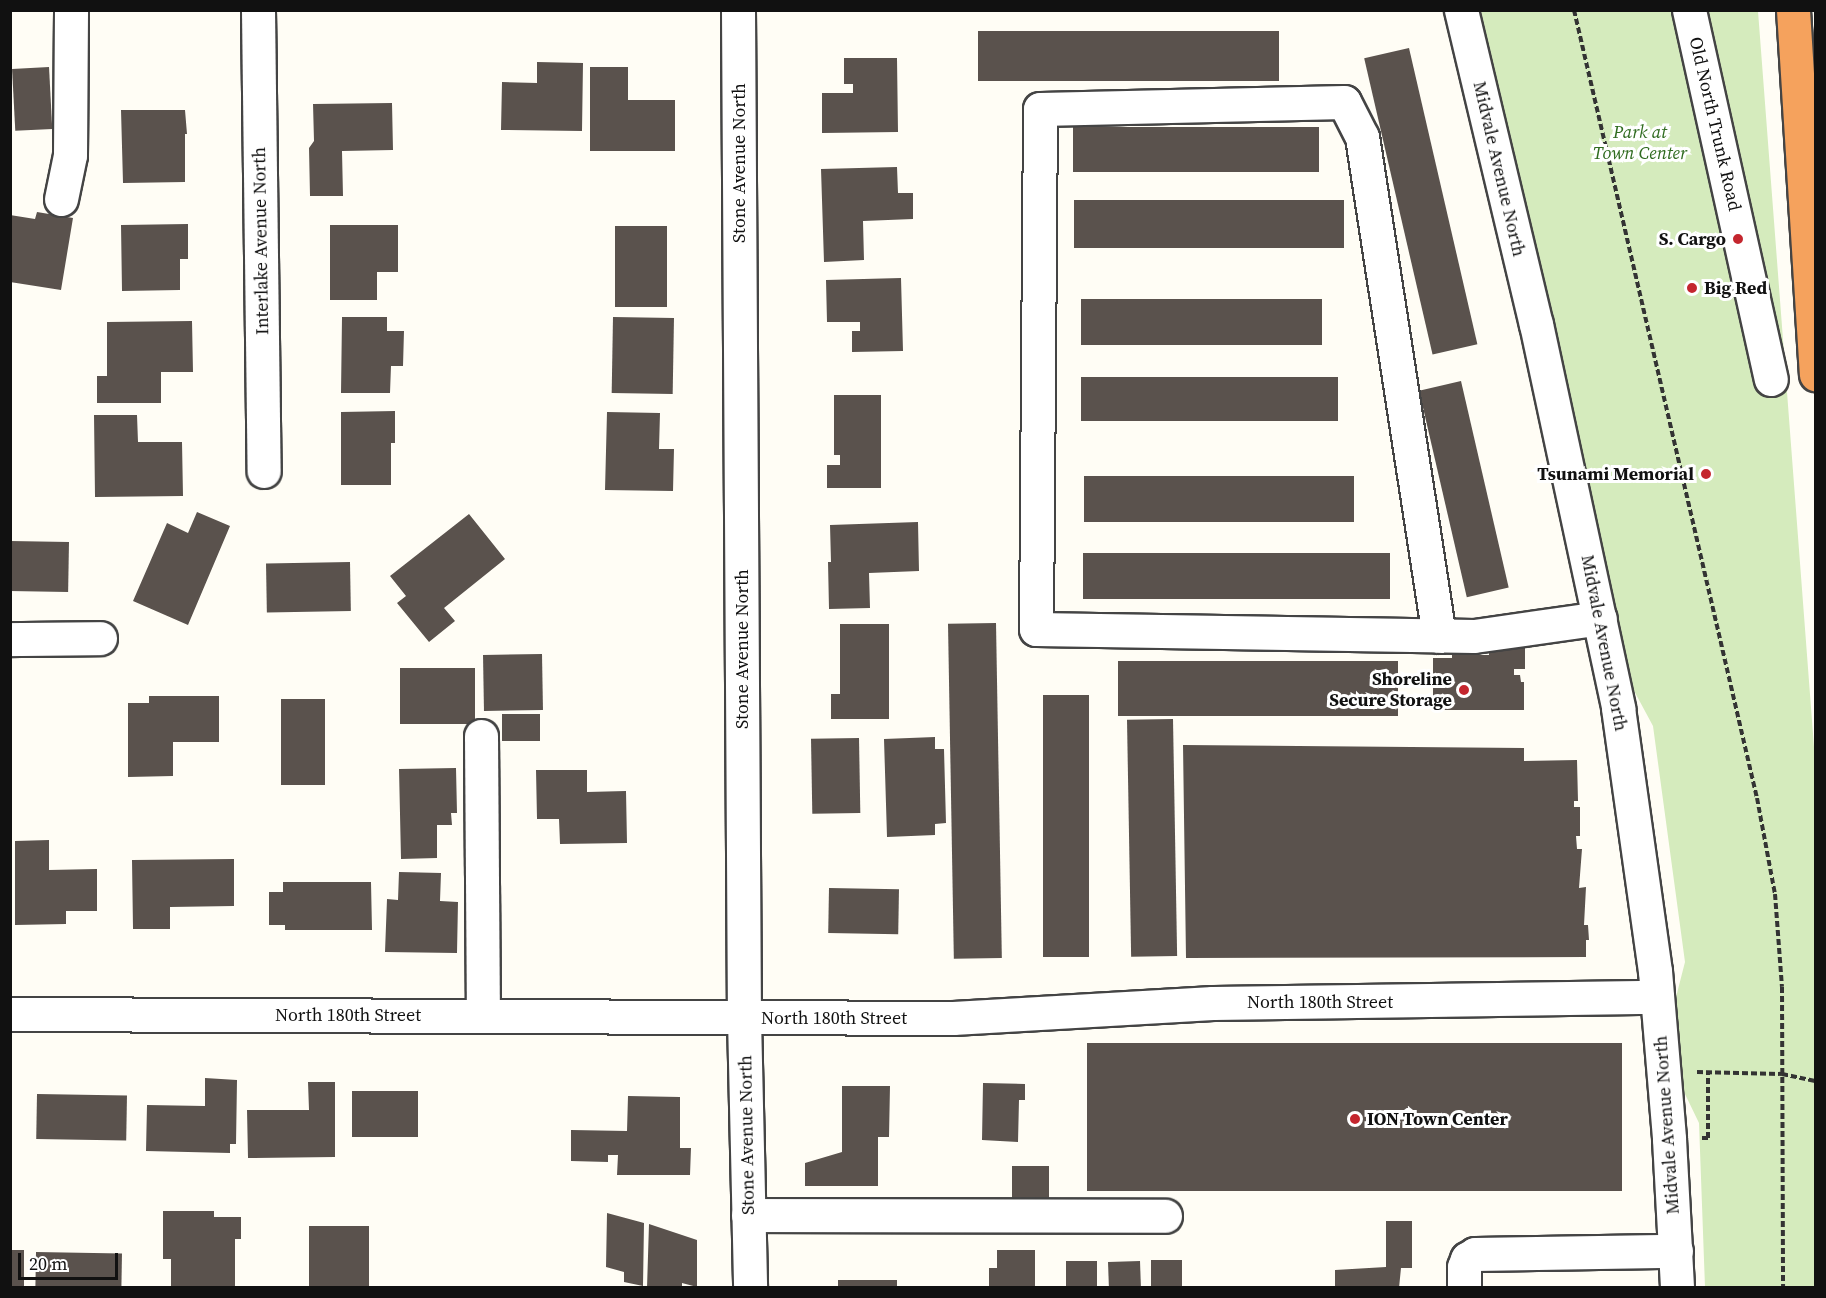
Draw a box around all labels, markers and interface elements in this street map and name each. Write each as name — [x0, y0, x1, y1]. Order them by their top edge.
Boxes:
street label: Old North Trunk Road — [1684, 35, 1746, 213]
street label: Midvale Avenue North — [1468, 79, 1530, 259]
street label: Stone Avenue North — [728, 83, 750, 243]
park label: Park at Town Center — [1593, 122, 1687, 164]
street label: Interlake Avenue North — [249, 147, 273, 335]
place label: S. Cargo — [1659, 228, 1726, 250]
marker: S. Cargo — [1731, 232, 1745, 246]
place label: Big Red — [1704, 277, 1767, 299]
marker: Big Red — [1685, 281, 1699, 295]
place label: Tsunami Memorial — [1537, 463, 1694, 485]
marker: Tsunami Memorial — [1699, 467, 1713, 481]
street label: Midvale Avenue North — [1576, 553, 1632, 733]
street label: Stone Avenue North — [731, 569, 753, 729]
place label: Shoreline Secure Storage — [1329, 669, 1452, 712]
marker: Shoreline Secure Storage — [1457, 683, 1471, 697]
street label: North 180th Street — [1247, 991, 1393, 1013]
street label: North 180th Street — [275, 1004, 421, 1026]
street label: North 180th Street — [761, 1007, 907, 1029]
street label: Midvale Avenue North — [1650, 1035, 1684, 1215]
street label: Stone Avenue North — [735, 1055, 759, 1215]
place label: ION Town Center — [1367, 1108, 1508, 1130]
marker: ION Town Center — [1348, 1112, 1362, 1126]
scale bar — [21, 1241, 122, 1279]
text: 20 m — [29, 1251, 67, 1276]

